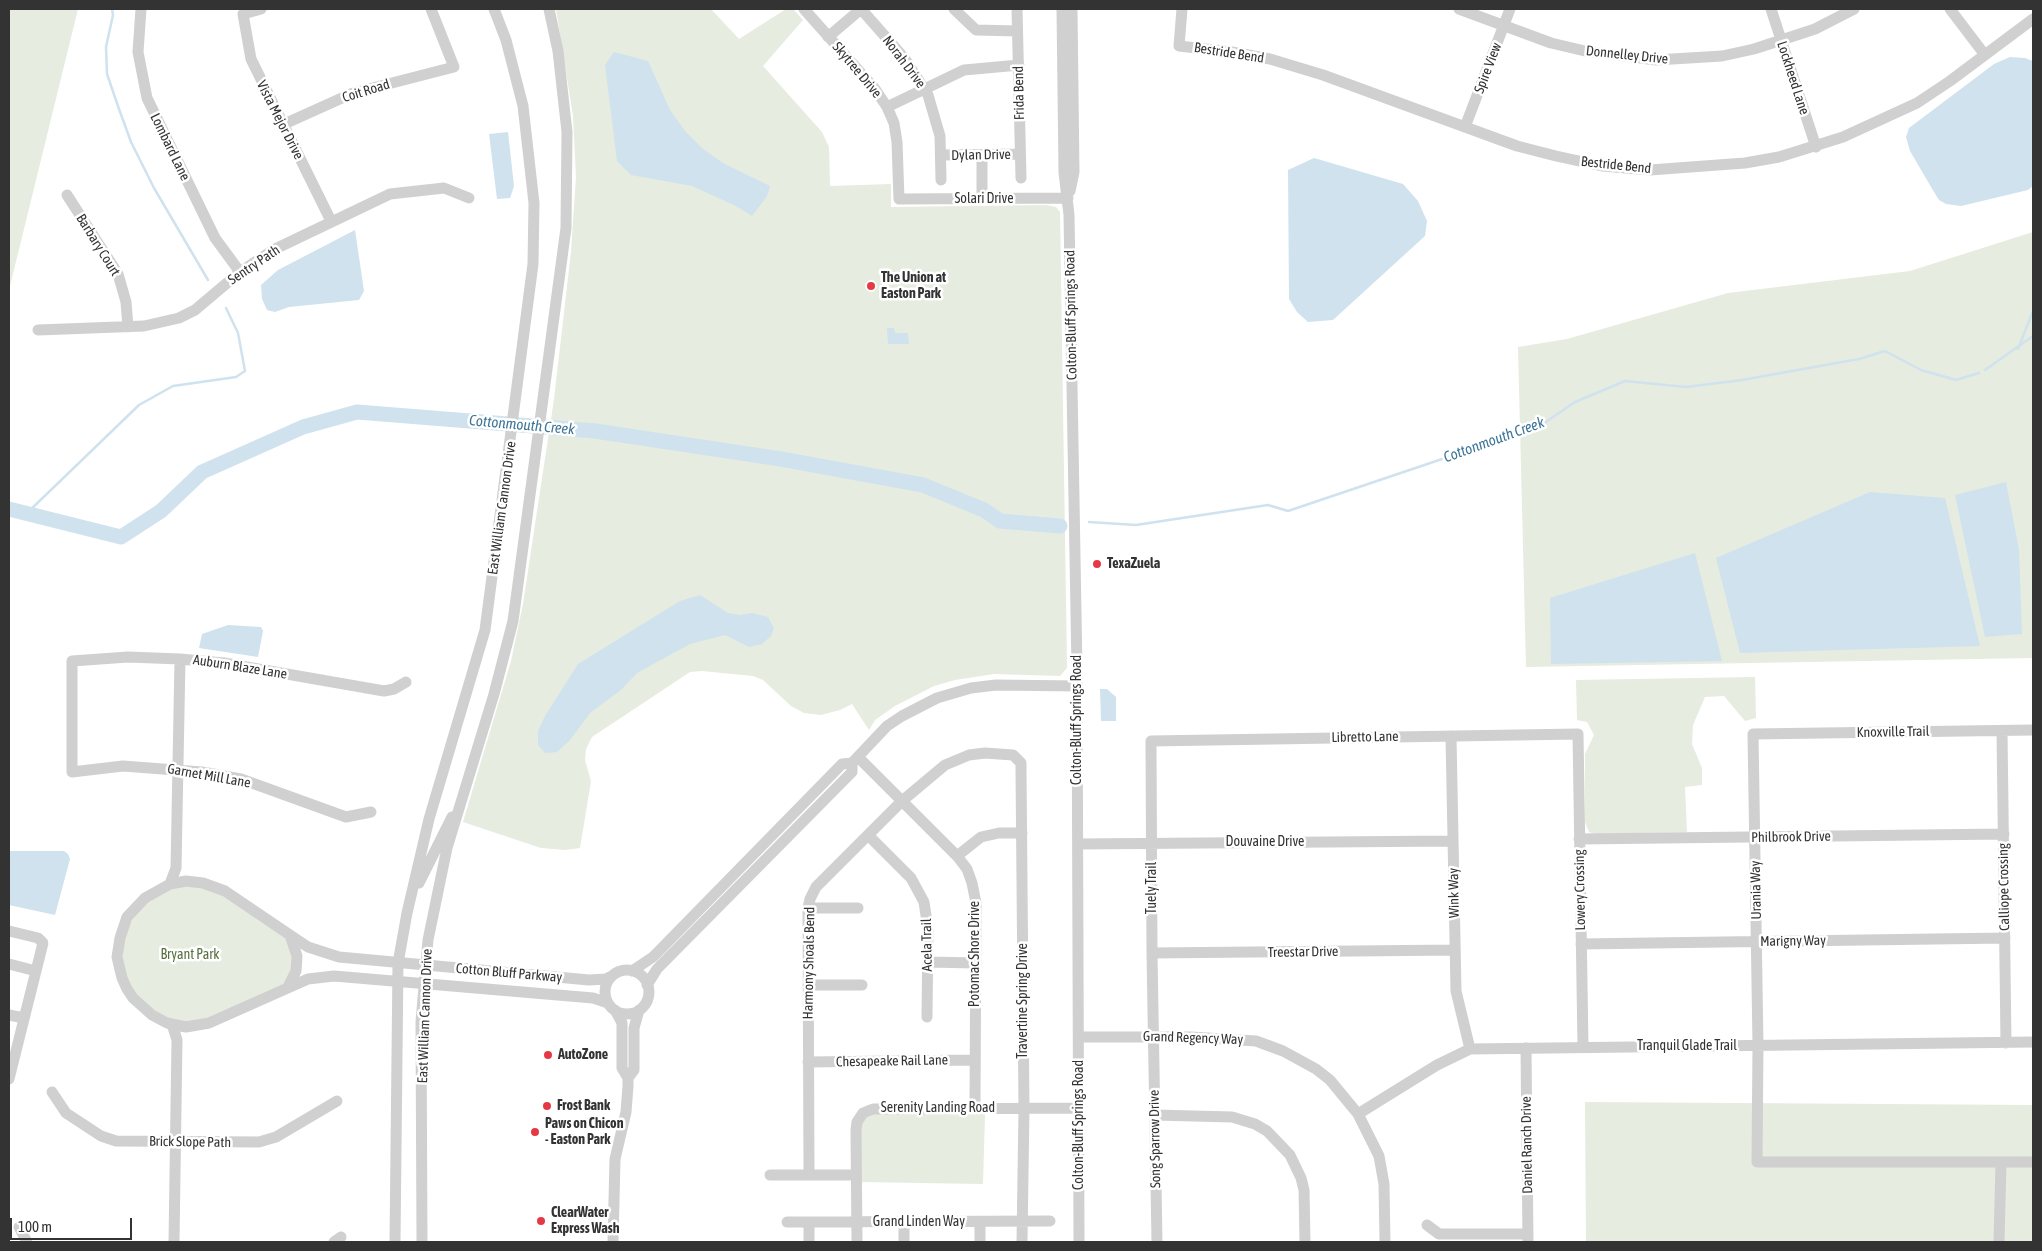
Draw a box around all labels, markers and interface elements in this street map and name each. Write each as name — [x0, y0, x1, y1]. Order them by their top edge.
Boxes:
street label: Norah Drive — [879, 33, 929, 91]
street label: Skytree Drive — [829, 39, 885, 101]
street label: Bestride Bend — [1193, 39, 1265, 67]
street label: Lockheed Lane — [1773, 39, 1813, 117]
street label: Spire View — [1471, 40, 1505, 96]
street label: Donnelley Drive — [1585, 42, 1669, 68]
street label: Frida Bend — [1010, 66, 1028, 120]
street label: Coit Road — [340, 76, 392, 106]
street label: Vista Mejor Drive — [253, 78, 307, 162]
street label: Lombard Lane — [146, 111, 194, 183]
street label: Dylan Drive — [951, 146, 1011, 164]
street label: Bestride Bend — [1580, 153, 1652, 177]
street label: Solari Drive — [954, 191, 1014, 207]
street label: Barbary Court — [72, 211, 124, 279]
street label: Sentry Path — [225, 242, 283, 288]
street label: Colton-Bluff Springs Road — [1061, 250, 1081, 380]
place label: The Union at Easton Park — [881, 270, 946, 302]
marker: The Union at Easton Park — [865, 280, 877, 292]
water label: Cottonmouth Creek — [468, 411, 576, 439]
water label: Cottonmouth Creek — [1441, 413, 1547, 467]
street label: East William Cannon Drive — [484, 440, 520, 576]
place label: TexaZuela — [1107, 556, 1160, 572]
marker: TexaZuela — [1091, 558, 1103, 570]
street label: Auburn Blaze Lane — [192, 651, 288, 683]
street label: Colton-Bluff Springs Road — [1069, 655, 1085, 785]
street label: Knoxville Trail — [1856, 723, 1930, 741]
street label: Libretto Lane — [1331, 728, 1399, 746]
street label: Garnet Mill Lane — [166, 760, 252, 792]
street label: Philbrook Drive — [1751, 828, 1831, 846]
street label: Douvaine Drive — [1226, 834, 1304, 850]
street label: Calliope Crossing — [1995, 843, 2013, 931]
street label: Lowery Crossing — [1571, 849, 1589, 931]
street label: Urania Way — [1747, 860, 1765, 920]
street label: Tuely Trail — [1144, 862, 1160, 914]
street label: Wink Way — [1445, 868, 1463, 918]
street label: Potomac Shore Drive — [967, 901, 983, 1007]
street label: Harmony Shoals Bend — [800, 907, 818, 1019]
street label: Acela Trail — [918, 918, 936, 972]
street label: Marigny Way — [1760, 932, 1826, 950]
street label: Travertine Spring Drive — [1015, 943, 1031, 1059]
street label: Treestar Drive — [1267, 943, 1339, 961]
park label: Bryant Park — [160, 947, 220, 963]
street label: East William Cannon Drive — [414, 948, 436, 1084]
street label: Cotton Bluff Parkway — [455, 960, 563, 986]
street label: Grand Regency Way — [1143, 1028, 1243, 1048]
street label: Tranquil Glade Trail — [1637, 1038, 1737, 1054]
place label: AutoZone — [558, 1047, 608, 1063]
marker: AutoZone — [542, 1049, 554, 1061]
street label: Chesapeake Rail Lane — [836, 1052, 948, 1070]
street label: Colton-Bluff Springs Road — [1071, 1060, 1087, 1190]
street label: Song Sparrow Drive — [1146, 1090, 1164, 1188]
street label: Daniel Ranch Drive — [1518, 1096, 1536, 1194]
place label: Frost Bank — [557, 1098, 610, 1114]
marker: Frost Bank — [541, 1100, 553, 1112]
street label: Serenity Landing Road — [881, 1100, 995, 1116]
place label: Paws on Chicon - Easton Park — [545, 1116, 623, 1148]
marker: Paws on Chicon - Easton Park — [529, 1126, 541, 1138]
street label: Brick Slope Path — [149, 1133, 231, 1151]
place label: ClearWater Express Wash — [551, 1205, 620, 1238]
scale bar — [12, 1208, 135, 1240]
street label: Grand Linden Way — [873, 1214, 965, 1230]
marker: ClearWater Express Wash — [535, 1215, 547, 1227]
text: 100 m — [18, 1218, 52, 1235]

